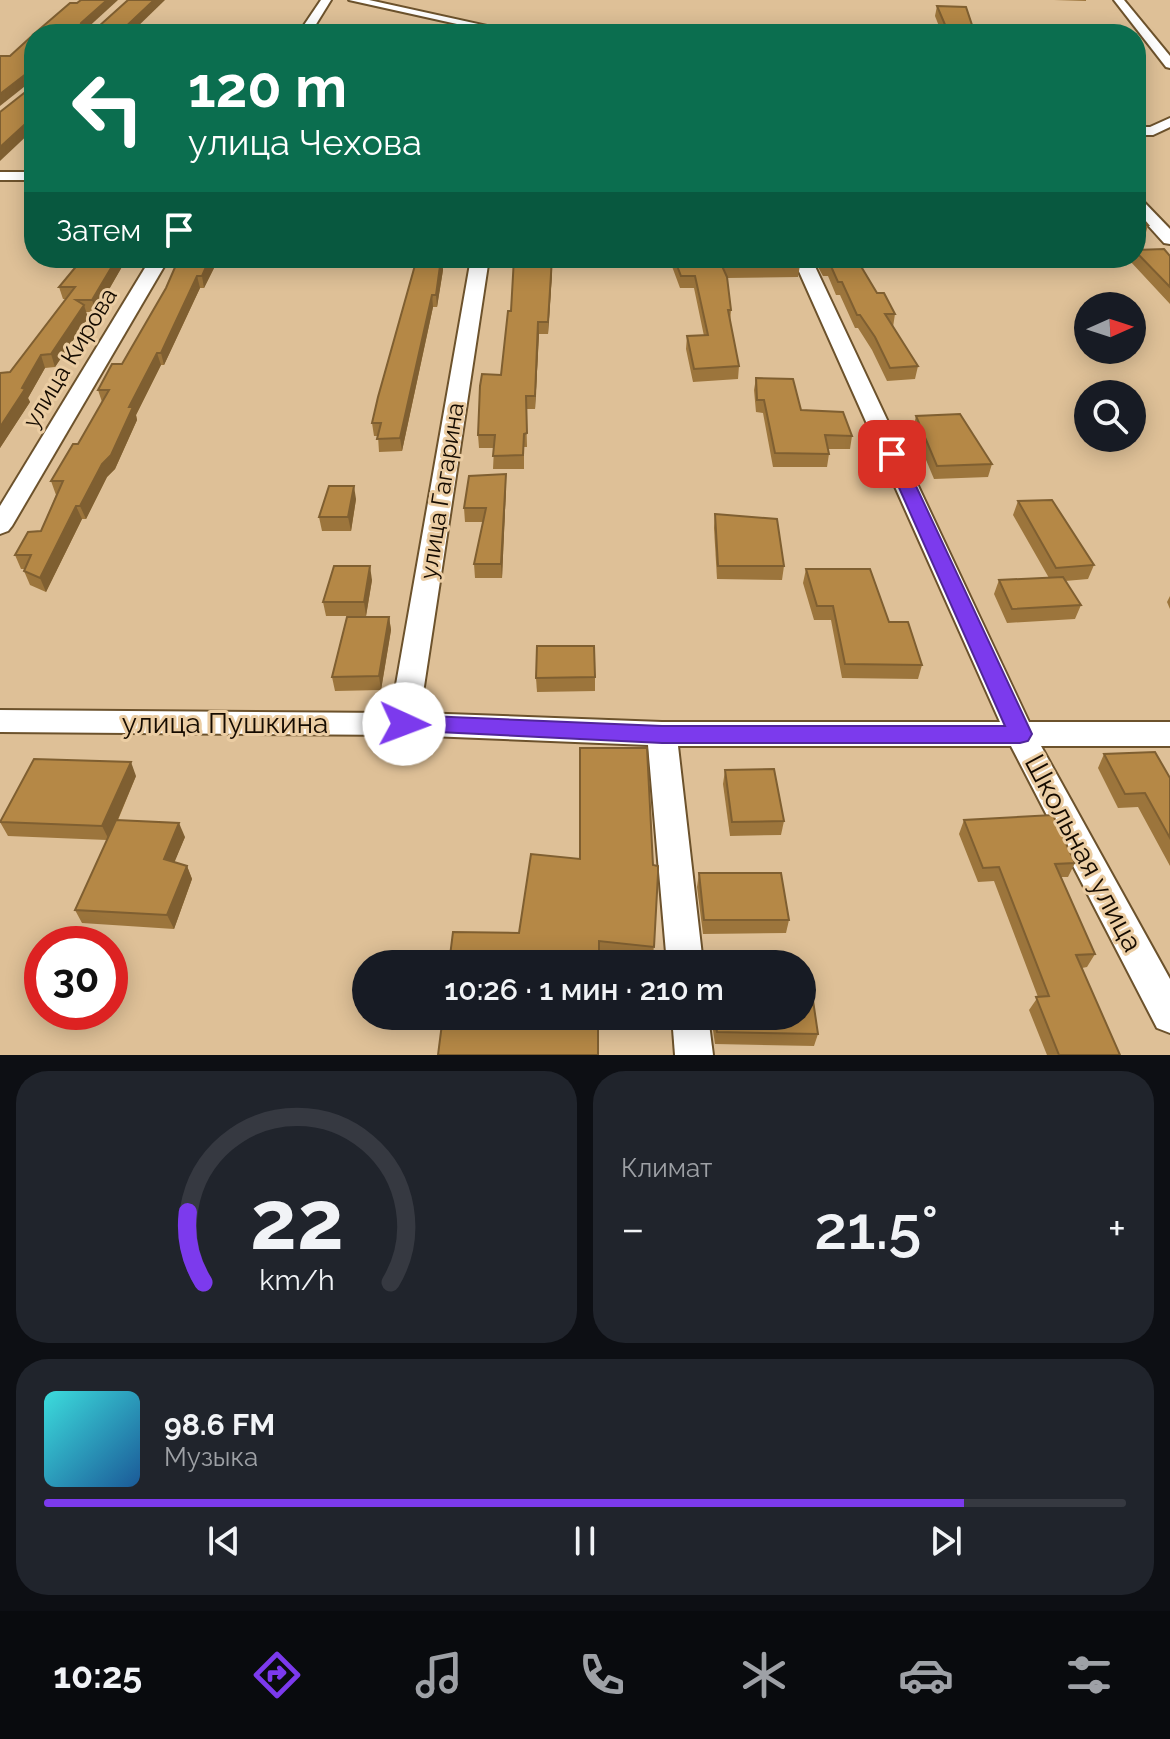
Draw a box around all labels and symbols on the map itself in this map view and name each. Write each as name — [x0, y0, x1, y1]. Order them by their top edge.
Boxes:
street label: улица Кирова — [16, 282, 123, 433]
north arrow — [1074, 292, 1146, 364]
street label: улица Гагарина — [413, 401, 470, 581]
pin — [858, 420, 926, 488]
position arrow — [362, 682, 446, 766]
street label: улица Пушкина — [122, 707, 328, 740]
street label: Школьная улица — [1018, 749, 1149, 957]
speed limit sign: 30 — [24, 926, 128, 1030]

